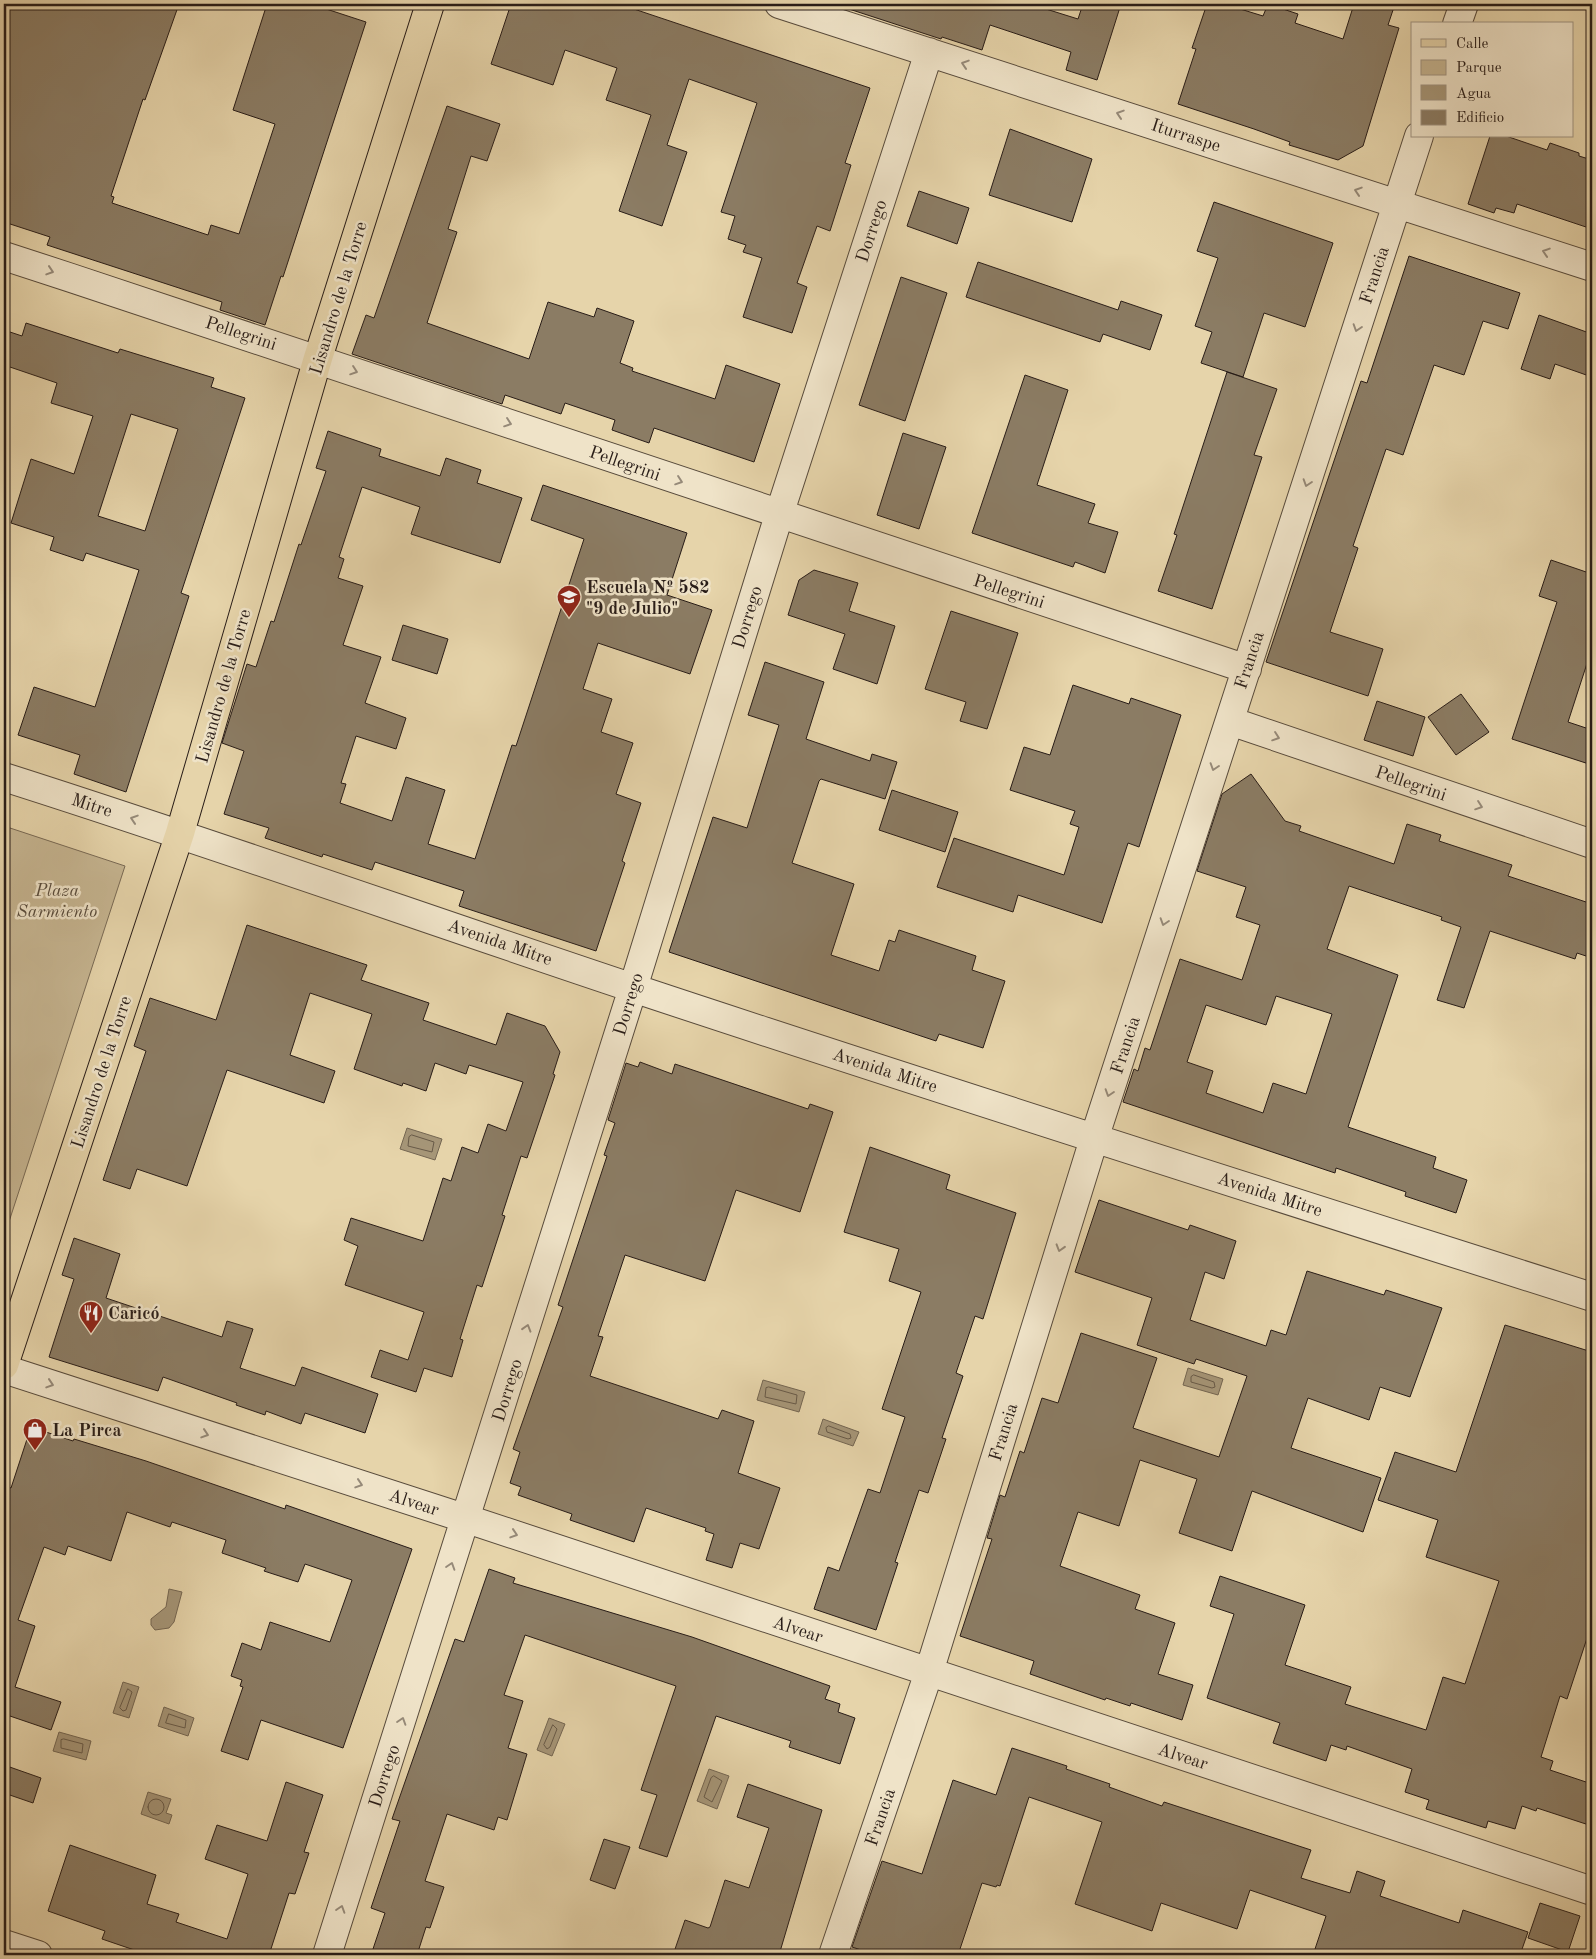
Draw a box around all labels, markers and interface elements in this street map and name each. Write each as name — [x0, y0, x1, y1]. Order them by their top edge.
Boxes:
legend — [1411, 22, 1574, 138]
text: Calle — [1456, 37, 1489, 52]
one-way arrow — [962, 60, 970, 70]
text: Parque — [1456, 61, 1502, 76]
text: Agua — [1456, 87, 1492, 102]
one-way arrow — [1116, 110, 1125, 120]
text: Edificio — [1456, 111, 1504, 126]
street label: Iturraspe — [1149, 116, 1223, 156]
one-way arrow — [1354, 187, 1363, 197]
street label: Dorrego — [853, 198, 891, 265]
street label: Lisandro de la Torre — [307, 220, 371, 377]
street label: Francia — [1357, 244, 1393, 307]
one-way arrow — [1542, 247, 1551, 257]
one-way arrow — [45, 265, 54, 275]
street label: Pellegrini — [203, 314, 279, 354]
one-way arrow — [1353, 323, 1363, 332]
one-way arrow — [350, 365, 358, 375]
one-way arrow — [503, 417, 512, 427]
street label: Pellegrini — [587, 443, 663, 485]
one-way arrow — [674, 475, 682, 485]
one-way arrow — [1303, 478, 1313, 486]
street label: Pellegrini — [971, 572, 1047, 612]
place label: Escuela Nº 582 "9 de Julio" — [586, 579, 710, 618]
school or university icon: Escuela Nº 582 "9 de Julio" — [556, 584, 582, 618]
street label: Dorrego — [730, 584, 766, 651]
street label: Lisandro de la Torre — [193, 607, 255, 765]
street label: Francia — [1232, 629, 1268, 692]
one-way arrow — [1271, 731, 1279, 741]
one-way arrow — [1210, 763, 1220, 771]
street label: Pellegrini — [1373, 763, 1449, 805]
street label: Mitre — [69, 791, 114, 821]
one-way arrow — [1475, 800, 1483, 810]
one-way arrow — [130, 814, 138, 824]
park label: Plaza Sarmiento — [17, 882, 97, 921]
street label: Avenida Mitre — [445, 917, 554, 969]
one-way arrow — [1160, 917, 1170, 926]
street label: Dorrego — [611, 971, 647, 1038]
street label: Lisandro de la Torre — [69, 994, 135, 1151]
street label: Francia — [1108, 1014, 1144, 1077]
street label: Avenida Mitre — [830, 1045, 939, 1096]
one-way arrow — [1105, 1089, 1115, 1097]
street label: Avenida Mitre — [1215, 1169, 1324, 1220]
one-way arrow — [1056, 1244, 1066, 1252]
restaurant icon: Caricó — [78, 1300, 104, 1334]
place label: Caricó — [108, 1305, 160, 1323]
one-way arrow — [521, 1324, 531, 1332]
street label: Dorrego — [490, 1357, 526, 1424]
one-way arrow — [45, 1379, 54, 1389]
street label: Francia — [987, 1401, 1021, 1464]
shop icon: La Pirca — [22, 1417, 48, 1451]
place label: La Pirca — [52, 1422, 122, 1440]
one-way arrow — [200, 1428, 208, 1438]
one-way arrow — [355, 1478, 363, 1488]
street label: Alvear — [386, 1486, 442, 1520]
one-way arrow — [509, 1529, 518, 1539]
one-way arrow — [446, 1562, 456, 1571]
street label: Alvear — [770, 1613, 826, 1647]
one-way arrow — [396, 1717, 406, 1725]
street label: Alvear — [1155, 1740, 1211, 1774]
street label: Dorrego — [366, 1743, 404, 1810]
street label: Francia — [863, 1786, 899, 1849]
one-way arrow — [336, 1905, 346, 1913]

